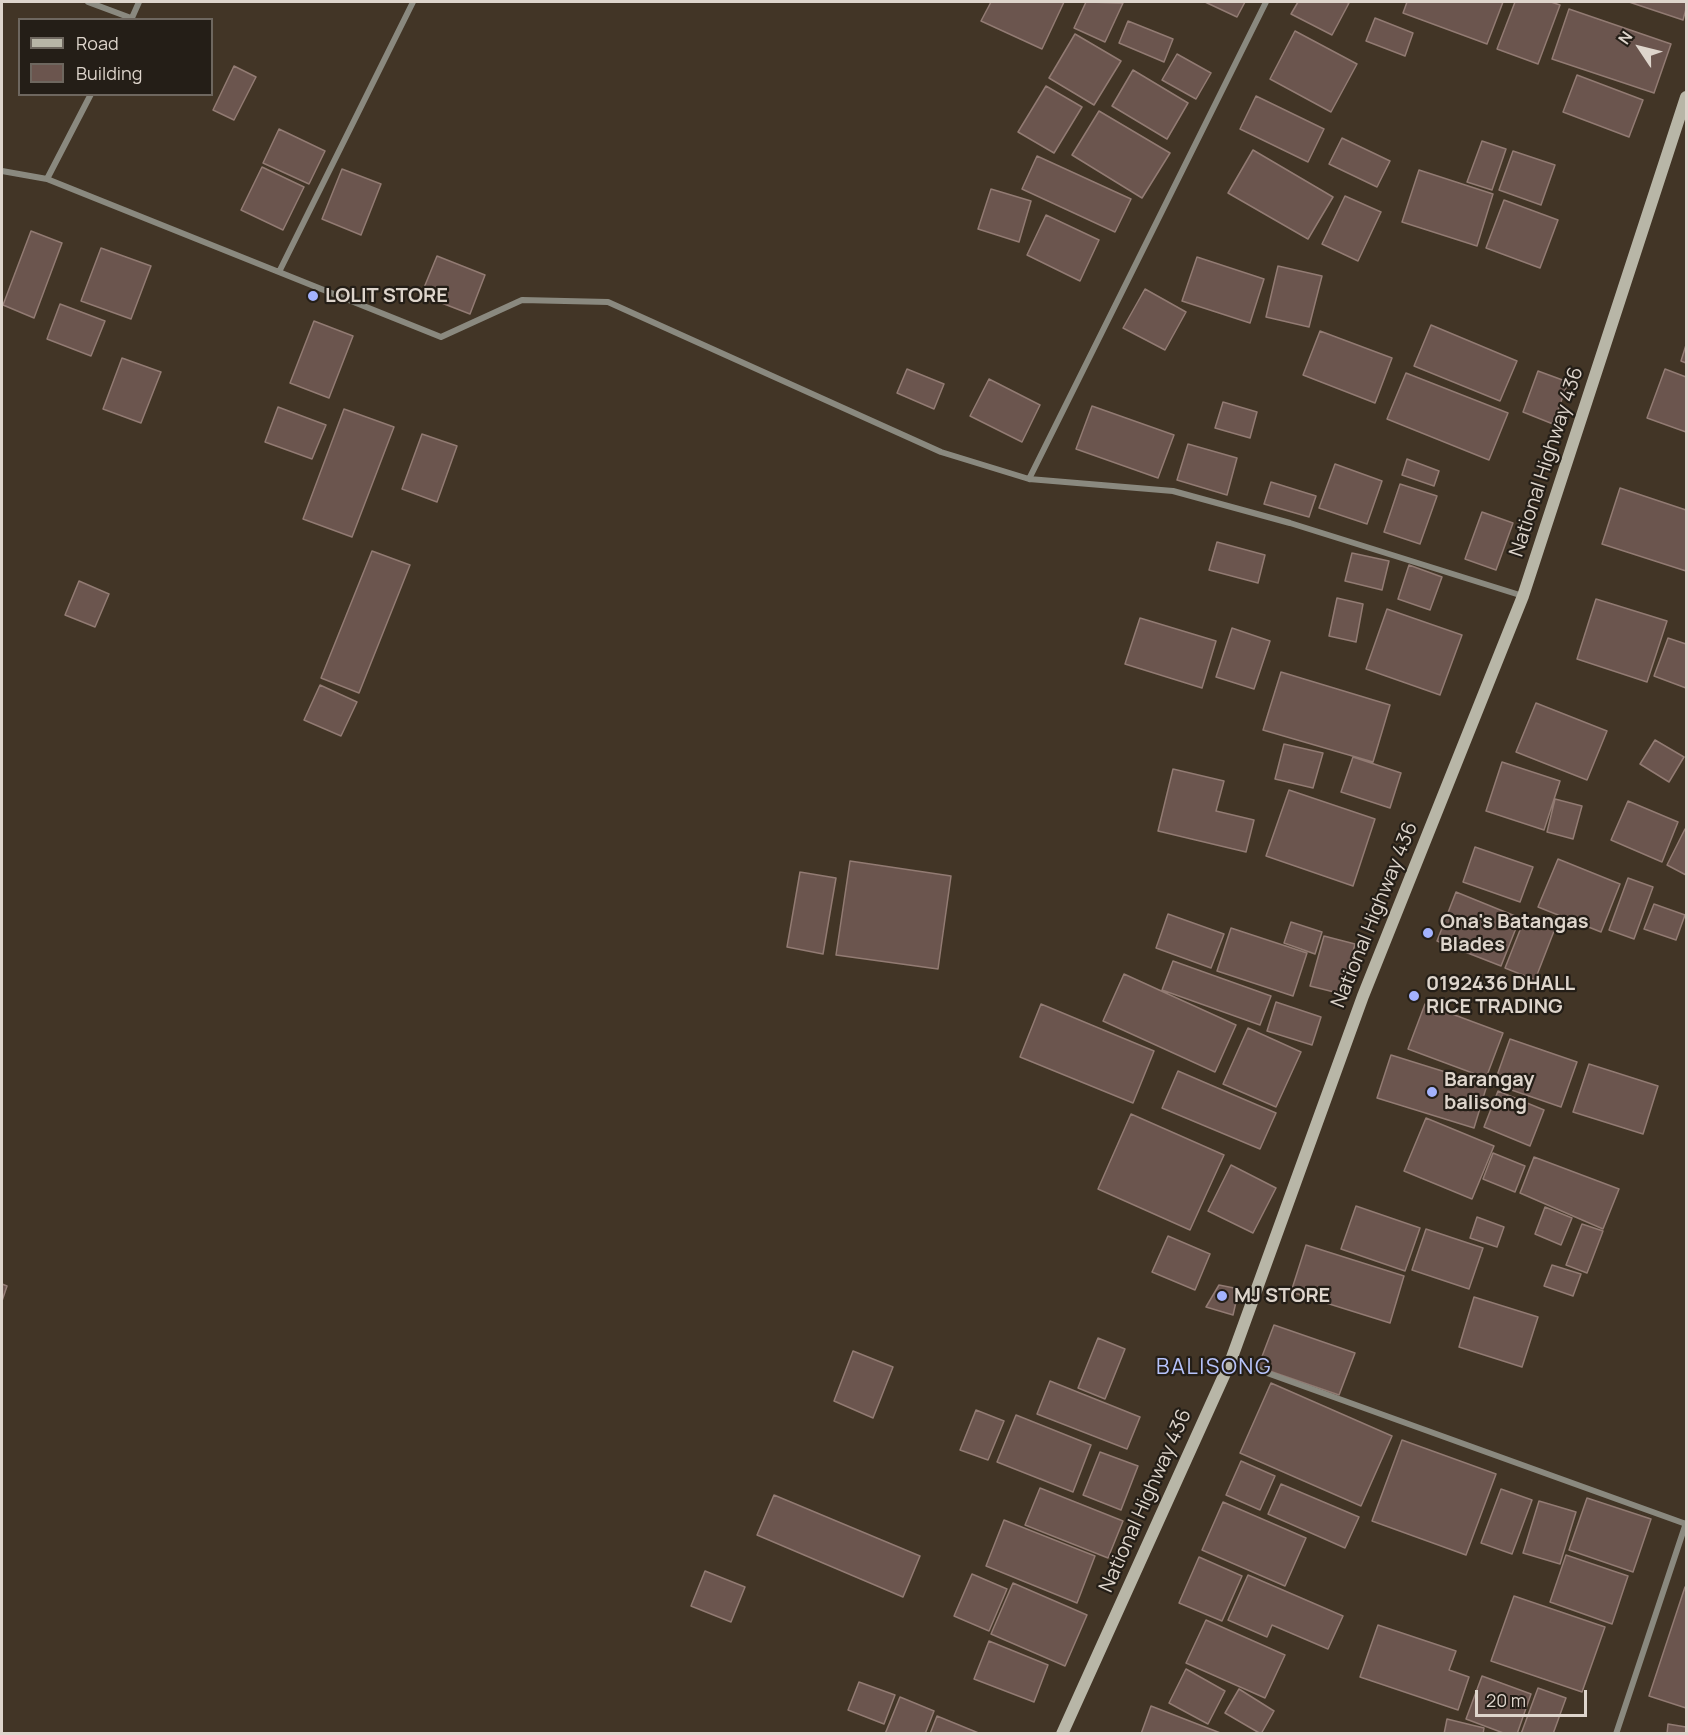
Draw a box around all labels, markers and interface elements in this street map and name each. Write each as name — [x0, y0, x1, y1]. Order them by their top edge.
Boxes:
legend — [18, 18, 213, 96]
north arrow — [1610, 18, 1670, 78]
text: N — [1613, 27, 1638, 49]
text: Road — [76, 31, 119, 55]
text: Building — [76, 61, 142, 85]
place label: LOLIT STORE — [325, 284, 448, 308]
marker: LOLIT STORE — [306, 289, 320, 303]
street label: National Highway 436 — [1505, 364, 1589, 560]
street label: National Highway 436 — [1327, 819, 1423, 1011]
place label: Ona's Batangas Blades — [1440, 910, 1589, 957]
marker: Ona's Batangas Blades — [1421, 926, 1435, 940]
place label: 0192436 DHALL RICE TRADING — [1426, 972, 1575, 1019]
marker: 0192436 DHALL RICE TRADING — [1407, 989, 1421, 1003]
place label: Barangay balisong — [1444, 1068, 1534, 1115]
marker: Barangay balisong — [1425, 1085, 1439, 1099]
place label: MJ STORE — [1234, 1284, 1330, 1308]
marker: MJ STORE — [1215, 1289, 1229, 1303]
district label: BALISONG — [1156, 1355, 1272, 1381]
street label: National Highway 436 — [1095, 1406, 1197, 1596]
scale bar — [1478, 1678, 1590, 1716]
text: 20 m — [1486, 1688, 1526, 1712]

